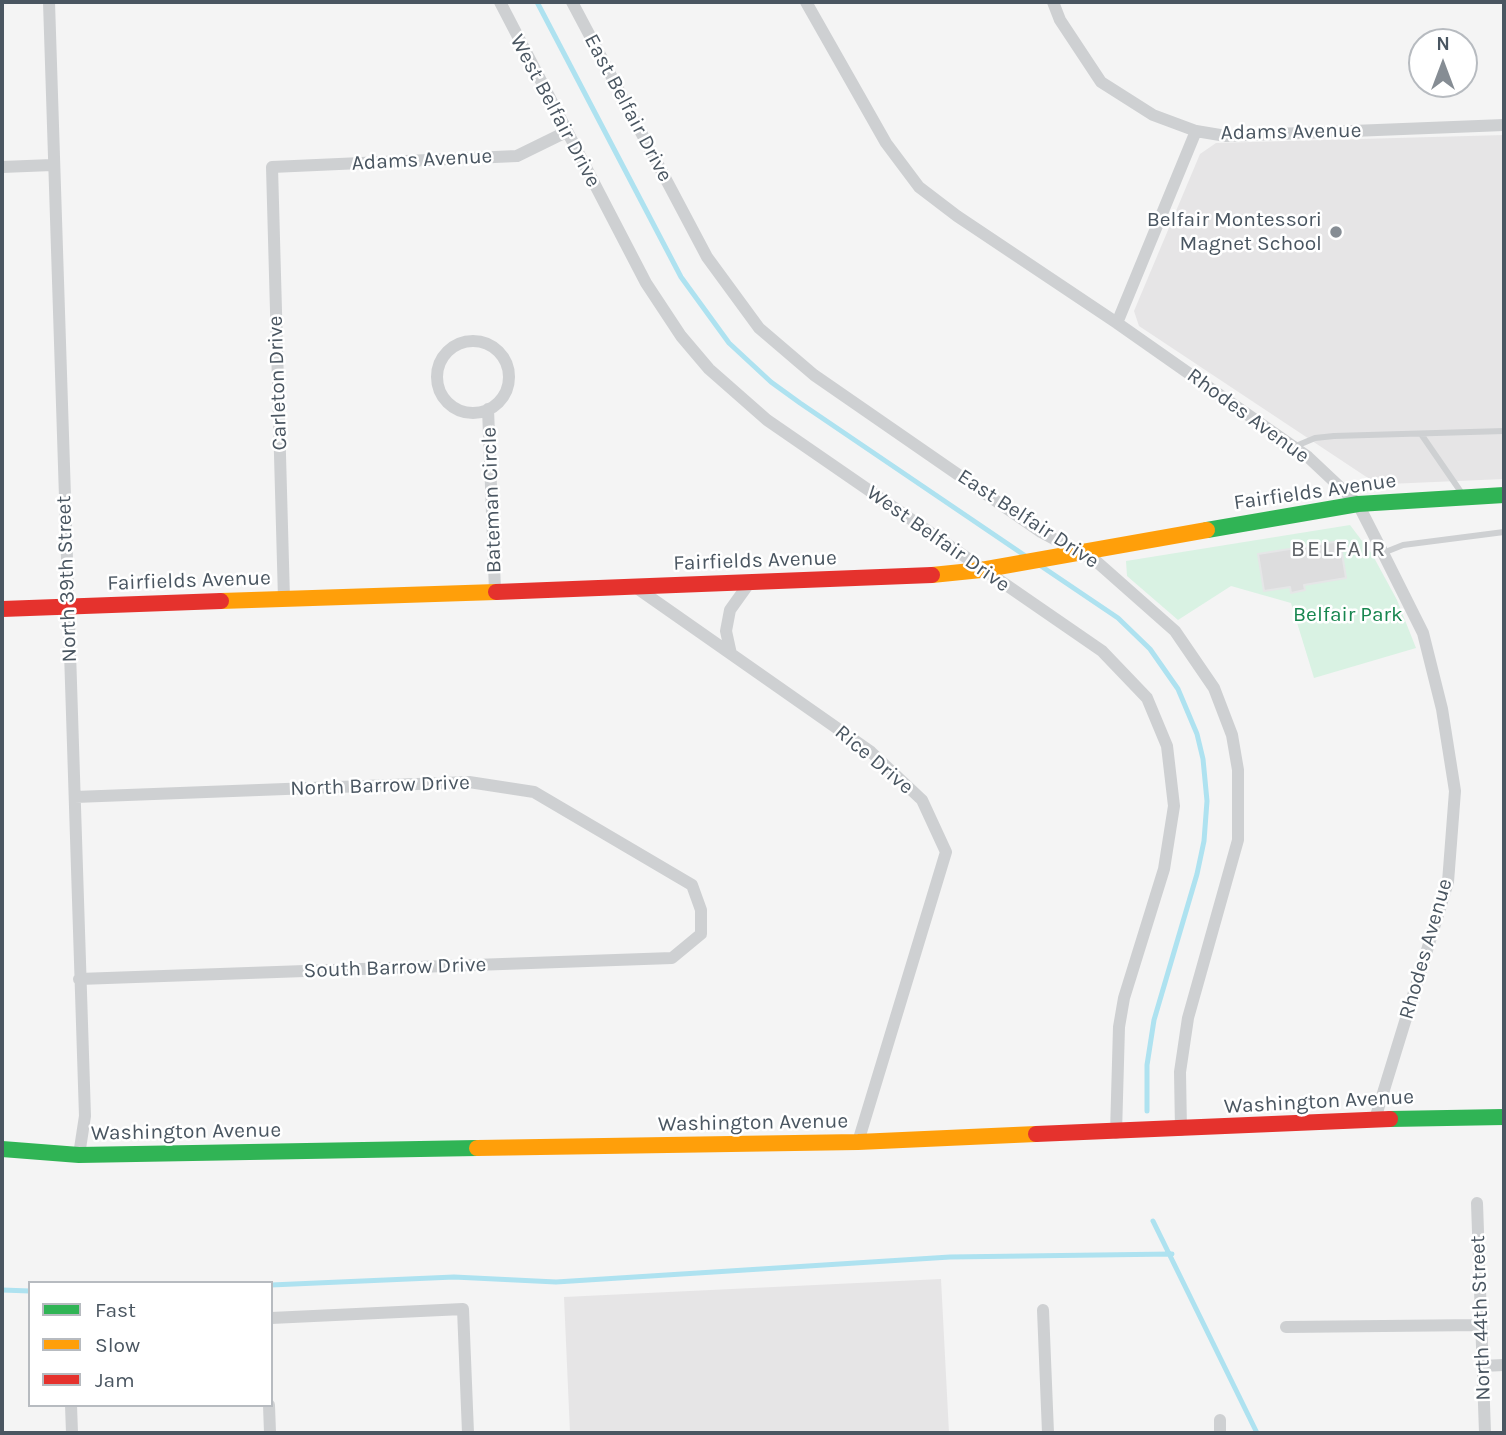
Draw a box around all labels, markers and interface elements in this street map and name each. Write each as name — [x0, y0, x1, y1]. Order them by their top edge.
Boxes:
north arrow — [1408, 28, 1478, 98]
street label: West Belfair Drive — [504, 30, 606, 192]
street label: East Belfair Drive — [578, 30, 678, 186]
text: N — [1436, 33, 1450, 55]
street label: Adams Avenue — [1220, 118, 1362, 146]
street label: Adams Avenue — [351, 144, 493, 176]
place label: Belfair Montessori Magnet School — [1147, 207, 1322, 257]
marker: Belfair Montessori Magnet School — [1328, 224, 1344, 240]
street label: Carleton Drive — [263, 315, 293, 451]
street label: Rhodes Avenue — [1182, 363, 1314, 469]
street label: Bateman Circle — [477, 426, 507, 574]
street label: East Belfair Drive — [953, 464, 1103, 574]
street label: Fairfields Avenue — [1232, 468, 1398, 516]
street label: West Belfair Drive — [861, 480, 1015, 598]
street label: North 39th Street — [51, 495, 83, 663]
district label: BELFAIR — [1292, 535, 1386, 563]
street label: Fairfields Avenue — [673, 546, 837, 576]
street label: Fairfields Avenue — [107, 566, 271, 596]
park label: Belfair Park — [1293, 602, 1403, 628]
street label: Rice Drive — [830, 720, 918, 800]
street label: North Barrow Drive — [290, 770, 470, 802]
street label: Rhodes Avenue — [1394, 876, 1458, 1022]
street label: South Barrow Drive — [303, 952, 487, 984]
street label: Washington Avenue — [1223, 1084, 1415, 1120]
street label: Washington Avenue — [658, 1109, 848, 1137]
street label: Washington Avenue — [91, 1118, 281, 1146]
street label: North 44th Street — [1466, 1235, 1496, 1401]
legend — [28, 1281, 273, 1407]
text: Fast — [95, 1298, 136, 1322]
text: Slow — [95, 1333, 140, 1357]
text: Jam — [95, 1368, 135, 1392]

